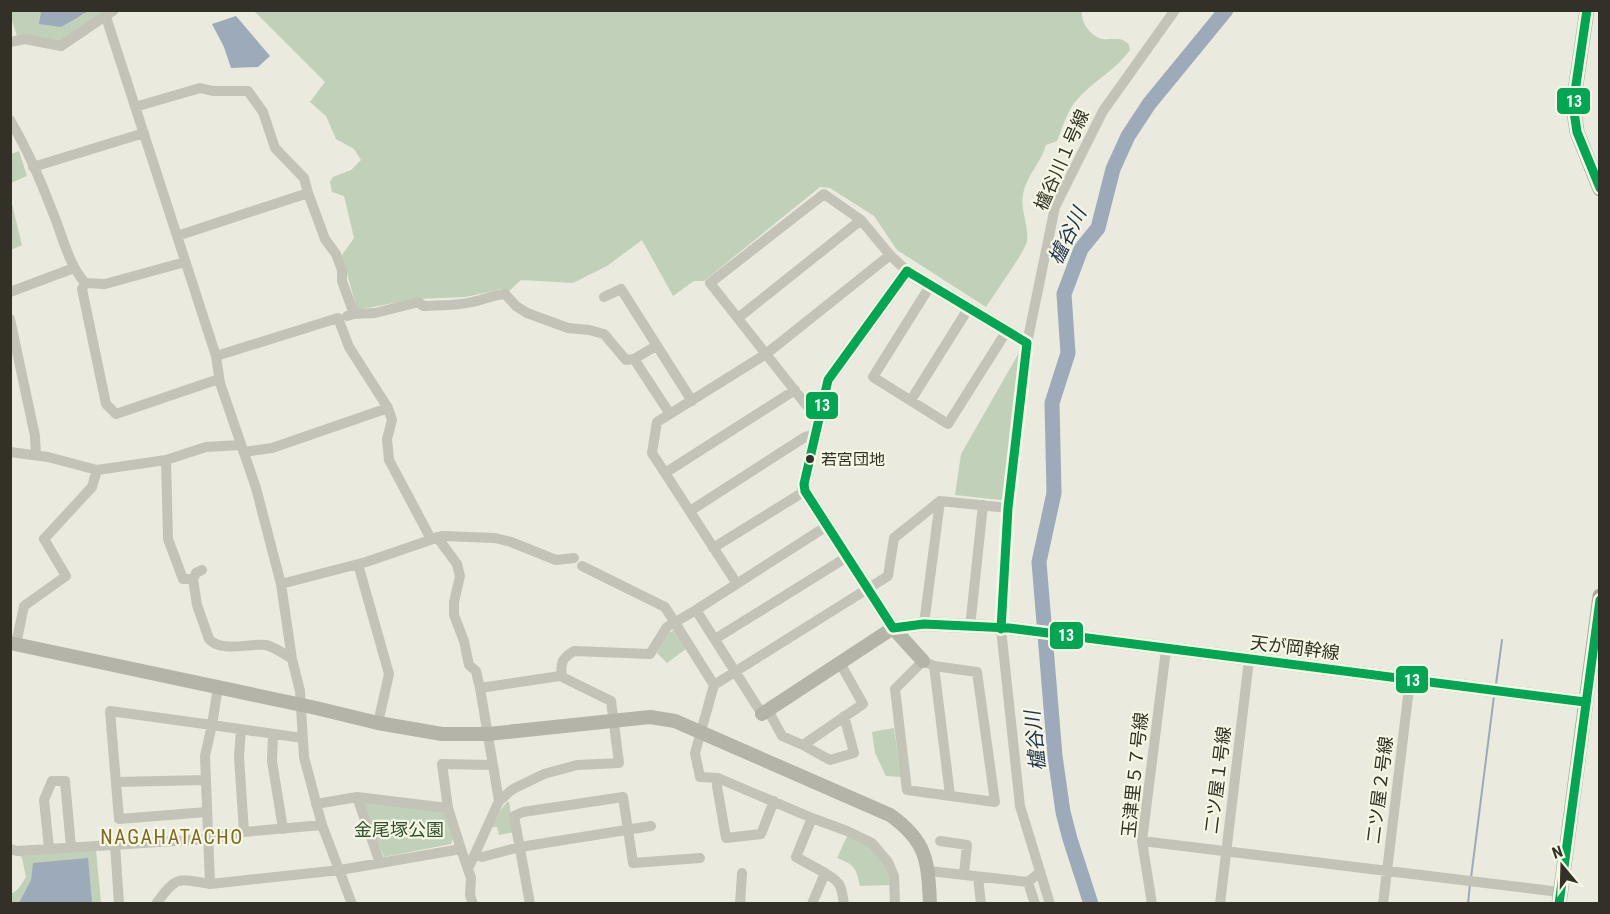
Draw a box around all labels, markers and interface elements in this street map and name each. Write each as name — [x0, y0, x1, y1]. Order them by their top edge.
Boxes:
line badge: 13 — [1556, 87, 1591, 115]
text: 13 — [1566, 92, 1582, 111]
street label: 櫨谷川１号線 — [1030, 106, 1093, 213]
water label: 櫨谷川 — [1043, 202, 1092, 268]
line badge: 13 — [805, 391, 839, 420]
text: 13 — [814, 396, 830, 415]
place label: 若宮団地 — [821, 450, 885, 469]
marker: 若宮団地 — [804, 453, 816, 465]
line badge: 13 — [1049, 621, 1084, 650]
text: 13 — [1058, 626, 1074, 645]
street label: 天が岡幹線 — [1249, 632, 1341, 663]
line badge: 13 — [1395, 665, 1429, 694]
text: 13 — [1404, 671, 1420, 690]
water label: 櫨谷川 — [1020, 708, 1050, 772]
street label: 玉津里５７号線 — [1117, 711, 1152, 839]
street label: 二ツ屋１号線 — [1201, 725, 1235, 835]
street label: 二ツ屋２号線 — [1363, 735, 1397, 845]
park label: 金尾塚公園 — [354, 819, 444, 840]
district label: NAGAHATACHO — [100, 825, 244, 849]
north arrow — [1532, 836, 1592, 896]
text: N — [1550, 842, 1565, 863]

